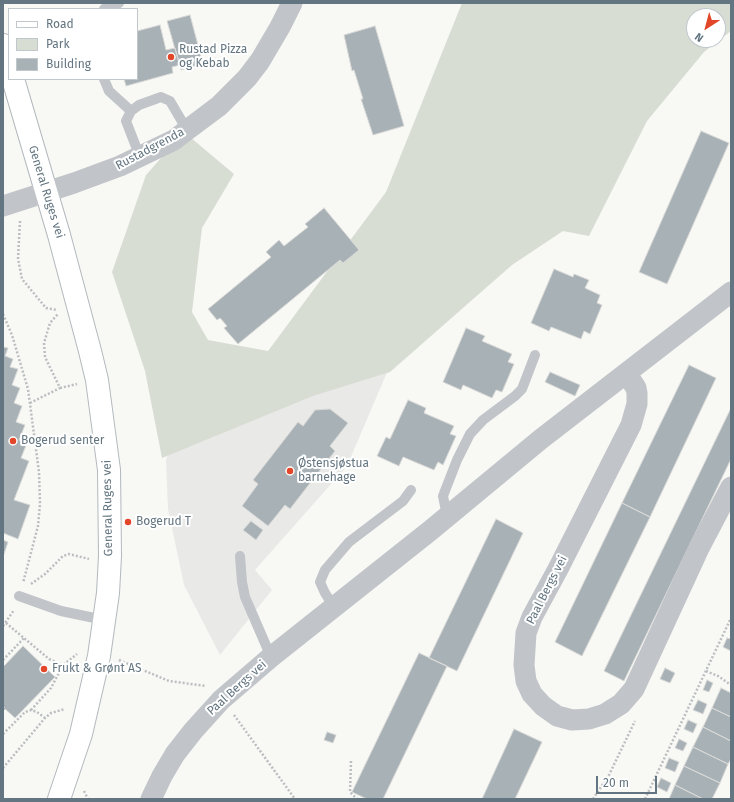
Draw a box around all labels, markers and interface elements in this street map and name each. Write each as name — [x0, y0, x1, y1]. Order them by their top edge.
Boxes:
legend — [8, 8, 138, 80]
north arrow — [686, 8, 726, 48]
text: Road — [46, 17, 74, 31]
text: N — [692, 30, 706, 45]
text: Park — [46, 37, 70, 51]
place label: Rustad Pizza og Kebab — [179, 43, 247, 71]
marker: Rustad Pizza og Kebab — [166, 52, 176, 62]
text: Building — [46, 57, 91, 71]
street label: Rustadgrenda — [113, 125, 187, 173]
street label: General Ruges vei — [25, 144, 67, 240]
place label: Bogerud senter — [21, 434, 104, 448]
marker: Bogerud senter — [8, 436, 18, 446]
place label: Østensjøstua barnehage — [298, 457, 369, 485]
street label: General Ruges vei — [100, 460, 116, 556]
marker: Østensjøstua barnehage — [285, 466, 295, 476]
place label: Bogerud T — [136, 515, 191, 529]
marker: Bogerud T — [123, 517, 133, 527]
street label: Paal Bergs vei — [524, 553, 570, 627]
street label: Paal Bergs vei — [204, 658, 270, 718]
place label: Frukt & Grønt AS — [52, 662, 141, 676]
marker: Frukt & Grønt AS — [39, 664, 49, 674]
scale bar — [598, 768, 659, 794]
text: 20 m — [603, 776, 629, 790]

